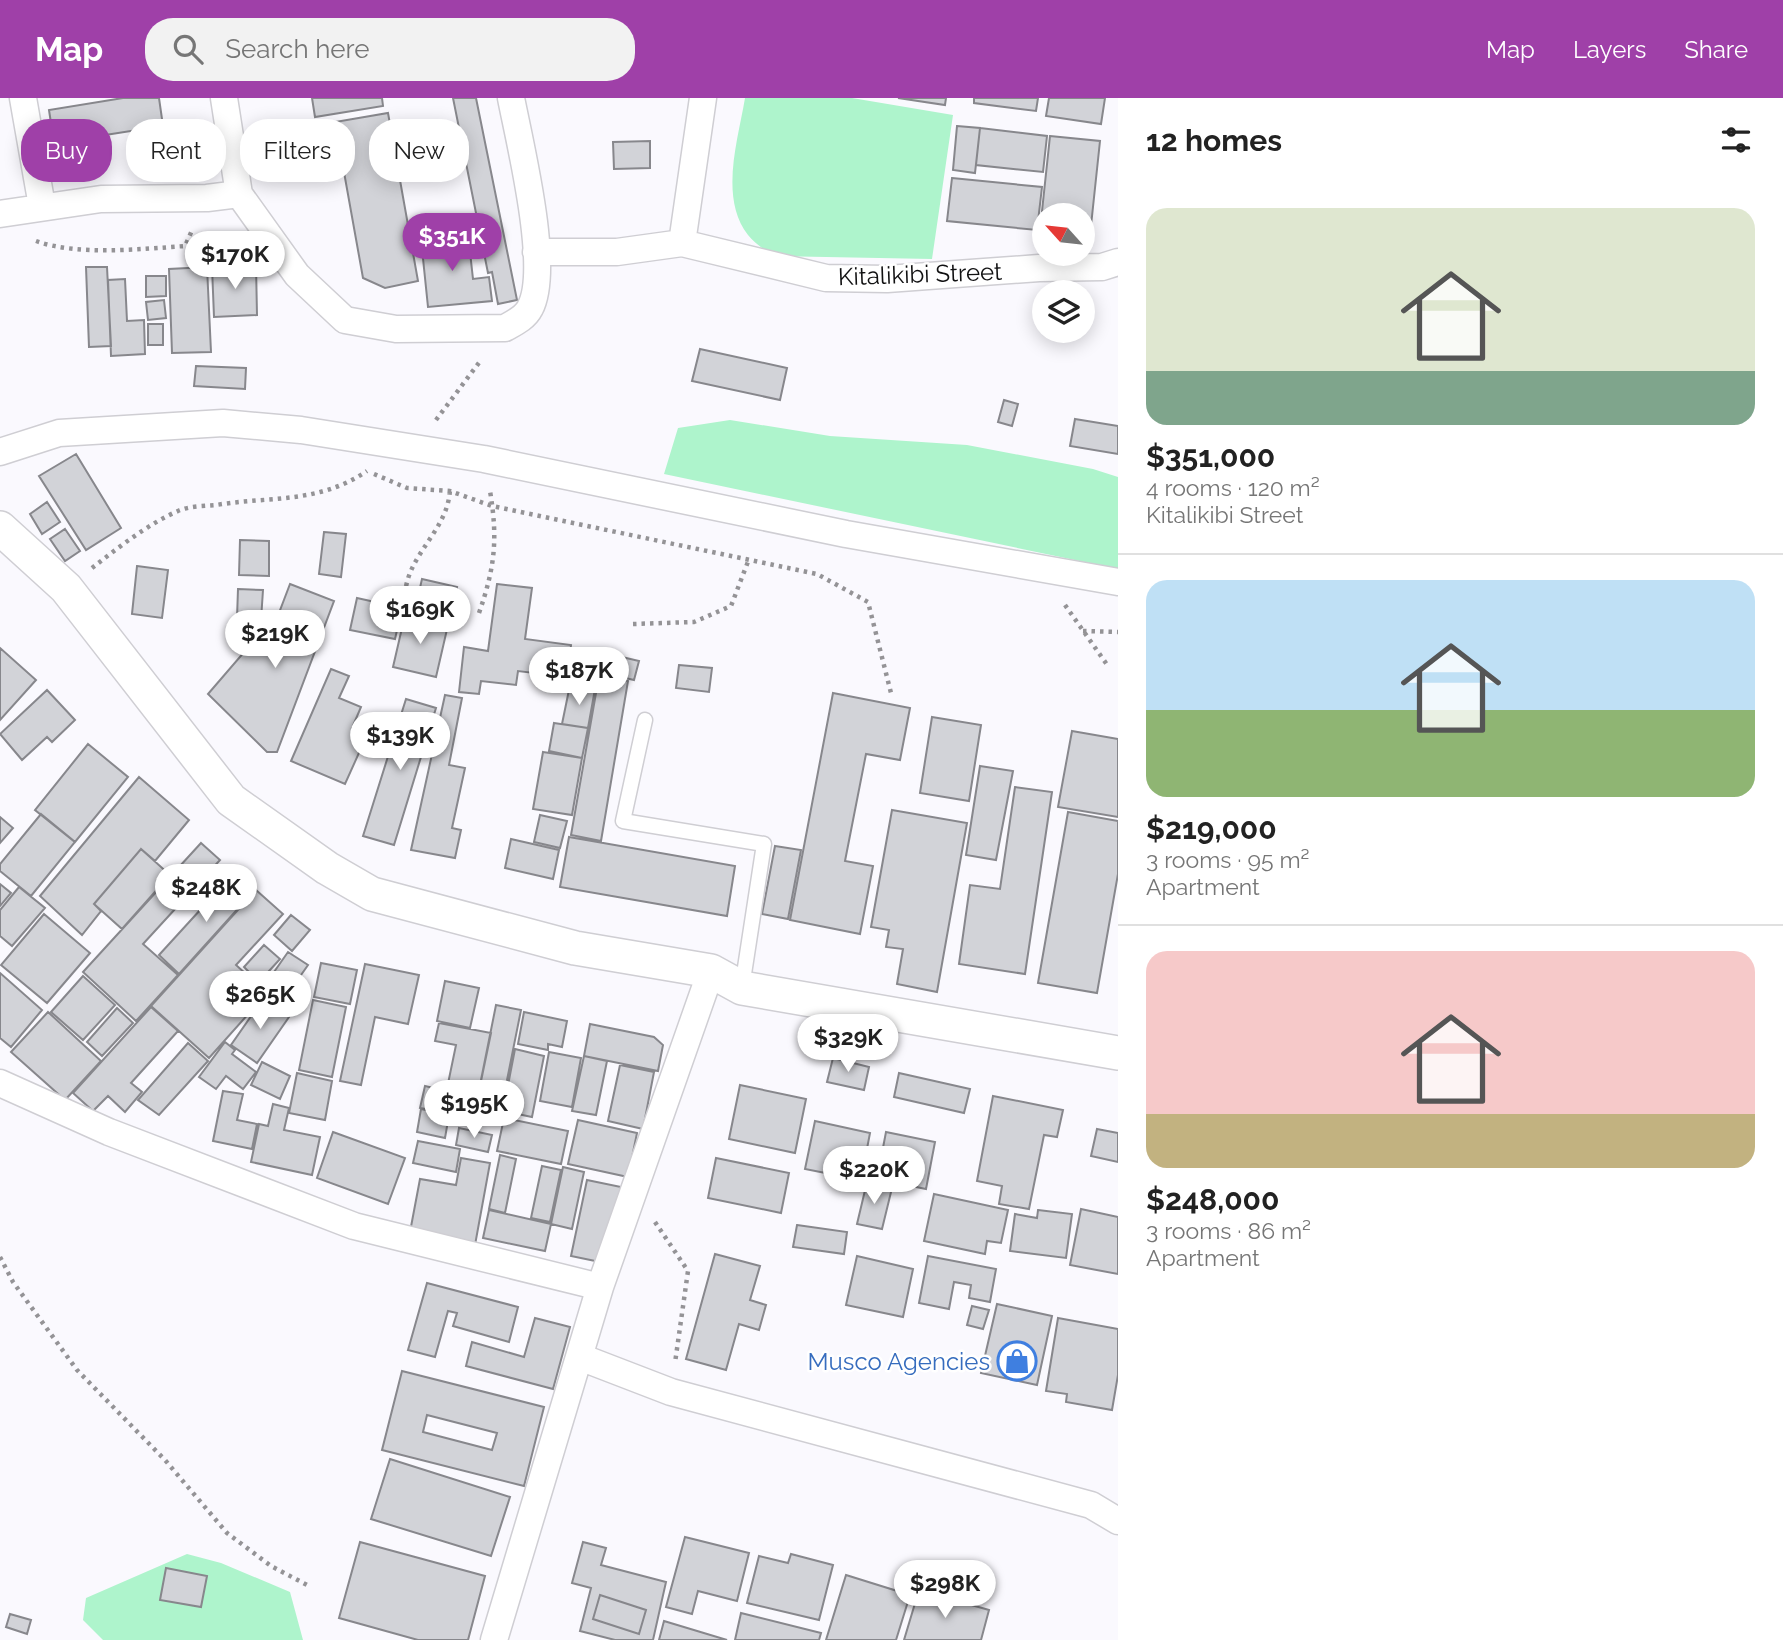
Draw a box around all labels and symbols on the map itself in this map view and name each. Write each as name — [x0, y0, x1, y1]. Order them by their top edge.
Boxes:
north arrow — [1032, 203, 1096, 266]
pin: $351K — [403, 214, 501, 273]
pin: $170K — [186, 232, 284, 291]
street label: Kitalikibi Street — [837, 257, 1003, 291]
pin: $169K — [371, 587, 469, 646]
pin: $219K — [226, 610, 324, 670]
pin: $187K — [530, 648, 628, 707]
pin: $139K — [351, 712, 449, 772]
pin: $248K — [157, 864, 255, 924]
pin: $265K — [211, 972, 309, 1031]
pin: $329K — [799, 1014, 897, 1074]
pin: $195K — [425, 1080, 523, 1140]
pin: $220K — [825, 1146, 923, 1206]
shop icon: Musco Agencies — [996, 1340, 1038, 1382]
place label: Musco Agencies — [808, 1347, 990, 1376]
pin: $298K — [896, 1560, 994, 1620]

